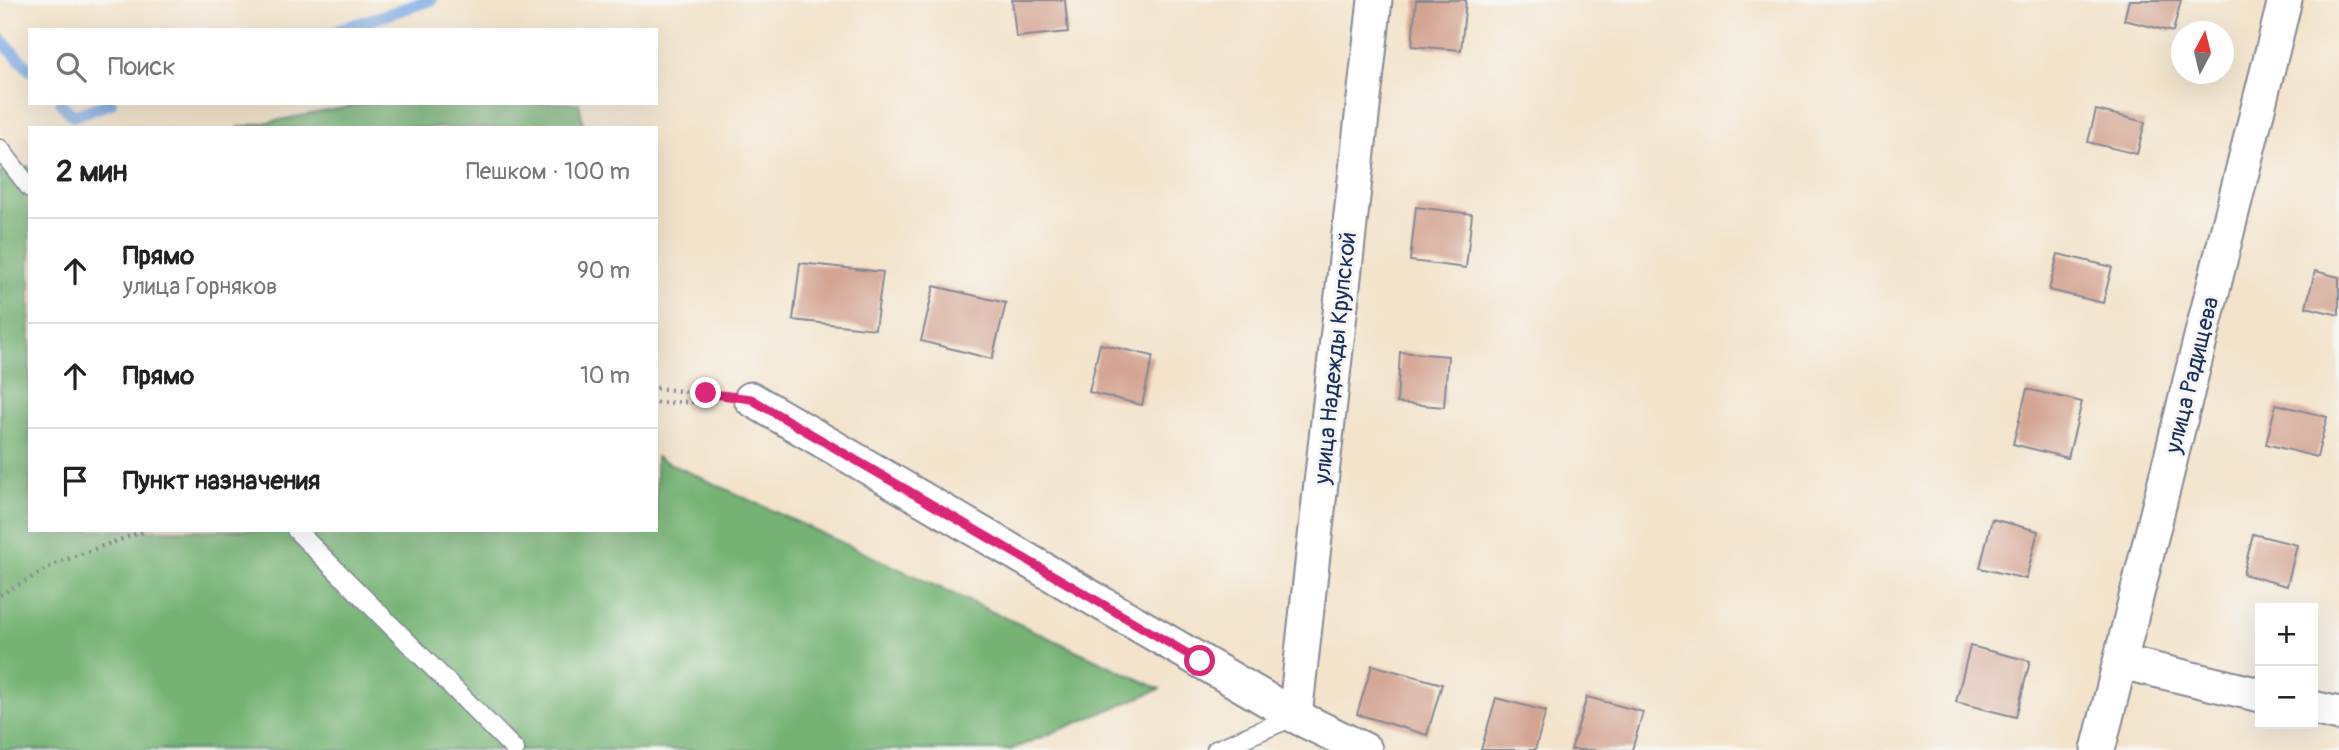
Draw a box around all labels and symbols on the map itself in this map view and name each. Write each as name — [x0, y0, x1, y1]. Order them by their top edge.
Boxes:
north arrow — [2171, 21, 2234, 84]
street label: улица Надежды Крупской — [1307, 230, 1363, 487]
street label: улица Радищева — [2158, 294, 2225, 457]
route end — [690, 377, 721, 408]
route start — [1184, 645, 1215, 676]

